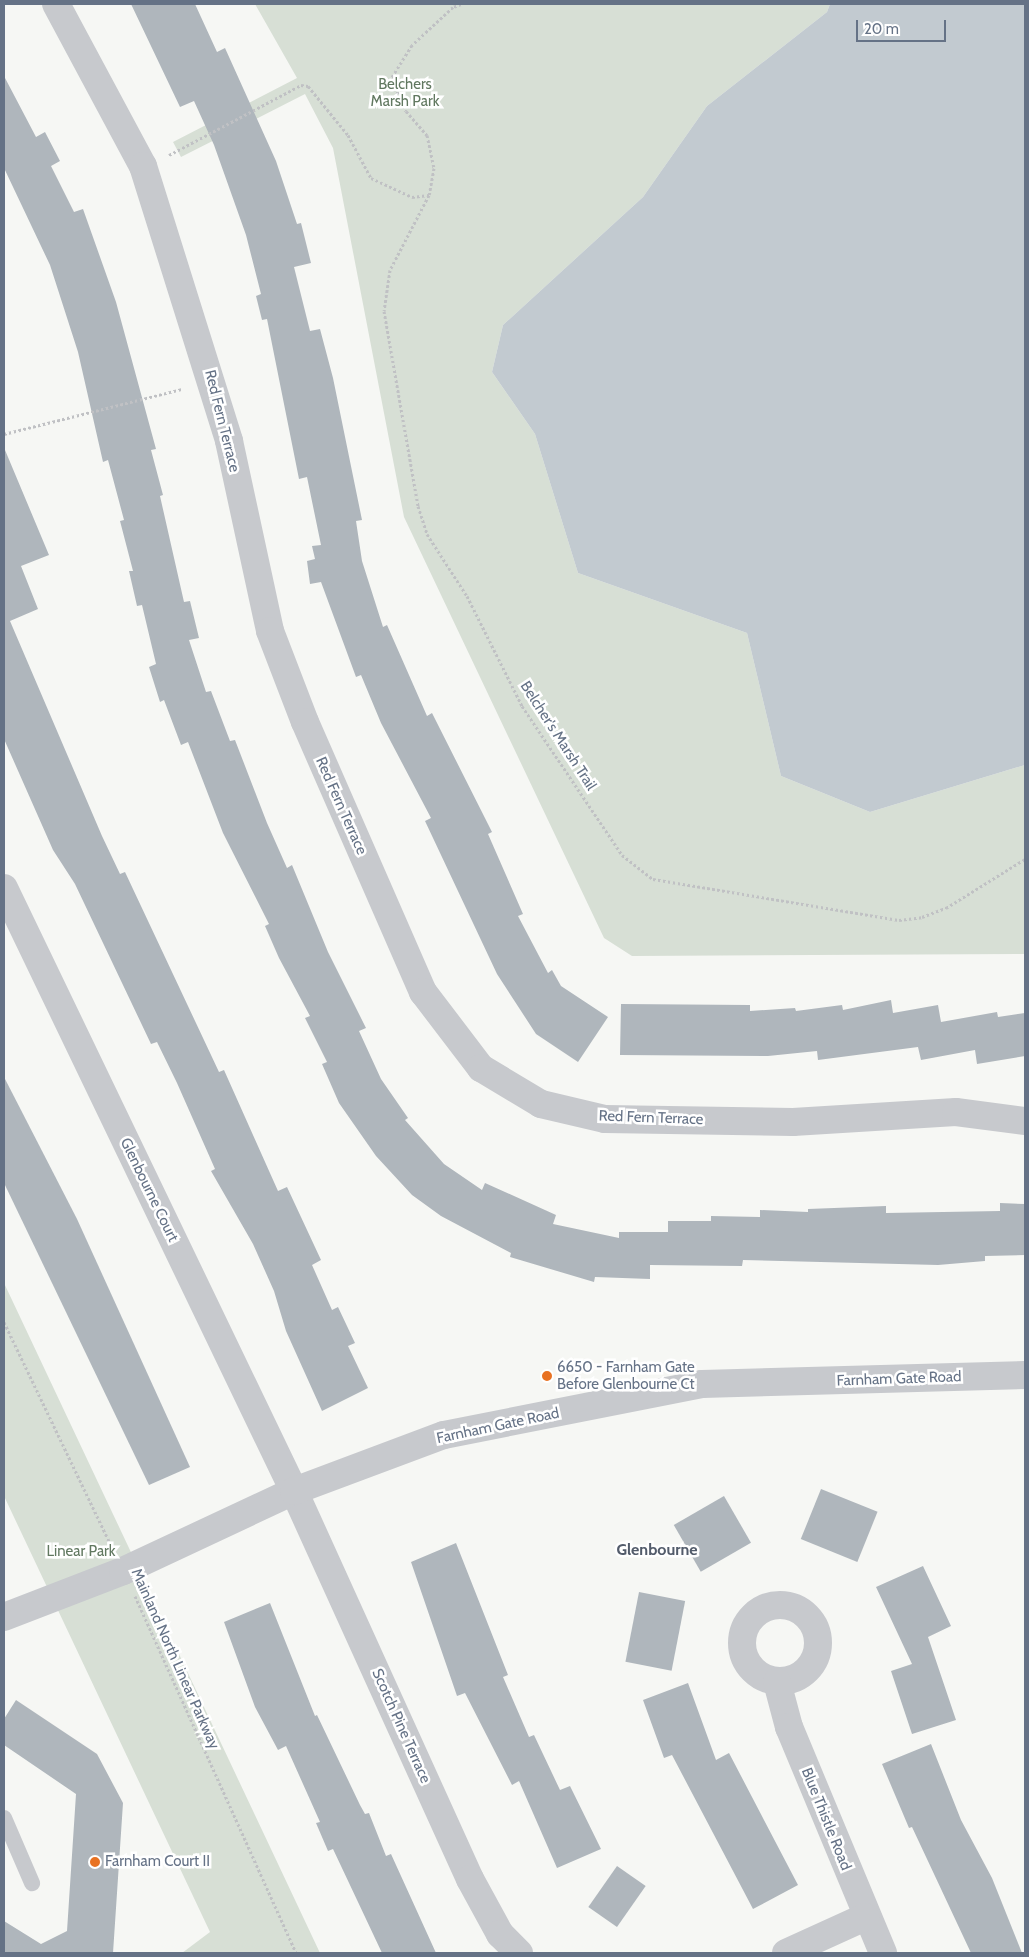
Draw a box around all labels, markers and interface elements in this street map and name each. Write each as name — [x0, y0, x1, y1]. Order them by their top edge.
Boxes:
scale bar — [859, 10, 949, 42]
text: 20 m — [864, 20, 899, 38]
park label: Belchers Marsh Park — [371, 75, 439, 110]
street label: Red Fern Terrace — [201, 368, 243, 474]
street label: Belcher's Marsh Trail — [516, 678, 600, 794]
street label: Red Fern Terrace — [311, 754, 371, 858]
street label: Red Fern Terrace — [598, 1107, 704, 1129]
street label: Glenbourne Court — [116, 1135, 182, 1245]
place label: 6650 - Farnham Gate Before Glenbourne Ct — [557, 1358, 695, 1393]
street label: Farnham Gate Road — [836, 1368, 962, 1390]
marker: 6650 - Farnham Gate Before Glenbourne Ct — [541, 1370, 553, 1382]
street label: Farnham Gate Road — [435, 1404, 561, 1448]
district label: Glenbourne — [616, 1540, 698, 1560]
park label: Linear Park — [46, 1543, 116, 1561]
street label: Mainland North Linear Parkway — [127, 1566, 223, 1752]
street label: Scotch Pine Terrace — [368, 1666, 434, 1786]
street label: Blue Thistle Road — [797, 1765, 855, 1873]
place label: Farnham Court II — [105, 1853, 210, 1871]
marker: Farnham Court II — [89, 1856, 101, 1868]

